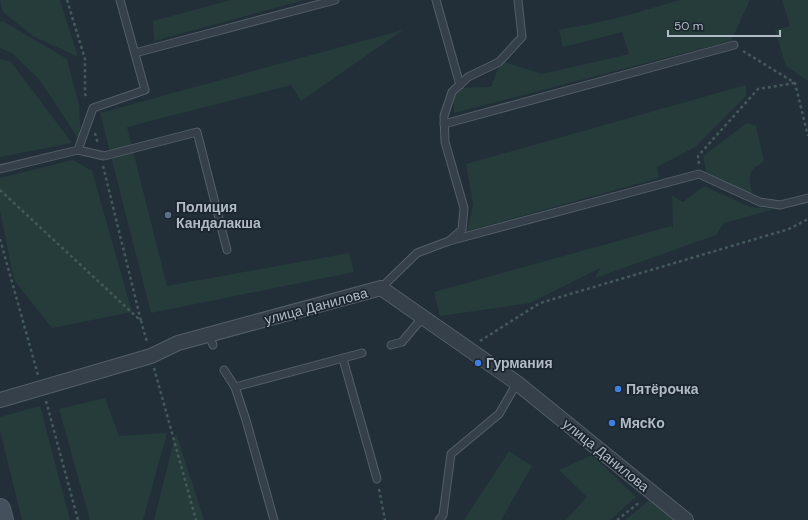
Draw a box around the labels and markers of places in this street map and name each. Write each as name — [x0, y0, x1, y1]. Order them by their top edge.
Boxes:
place label: Полиция Кандалакша — [176, 198, 261, 232]
marker: Полиция Кандалакша — [163, 210, 173, 220]
place label: Гурмания — [486, 354, 553, 372]
marker: Гурмания — [473, 358, 483, 368]
place label: Пятёрочка — [626, 380, 699, 398]
marker: Пятёрочка — [613, 384, 623, 394]
place label: МясКо — [620, 414, 665, 432]
marker: МясКо — [607, 418, 617, 428]

